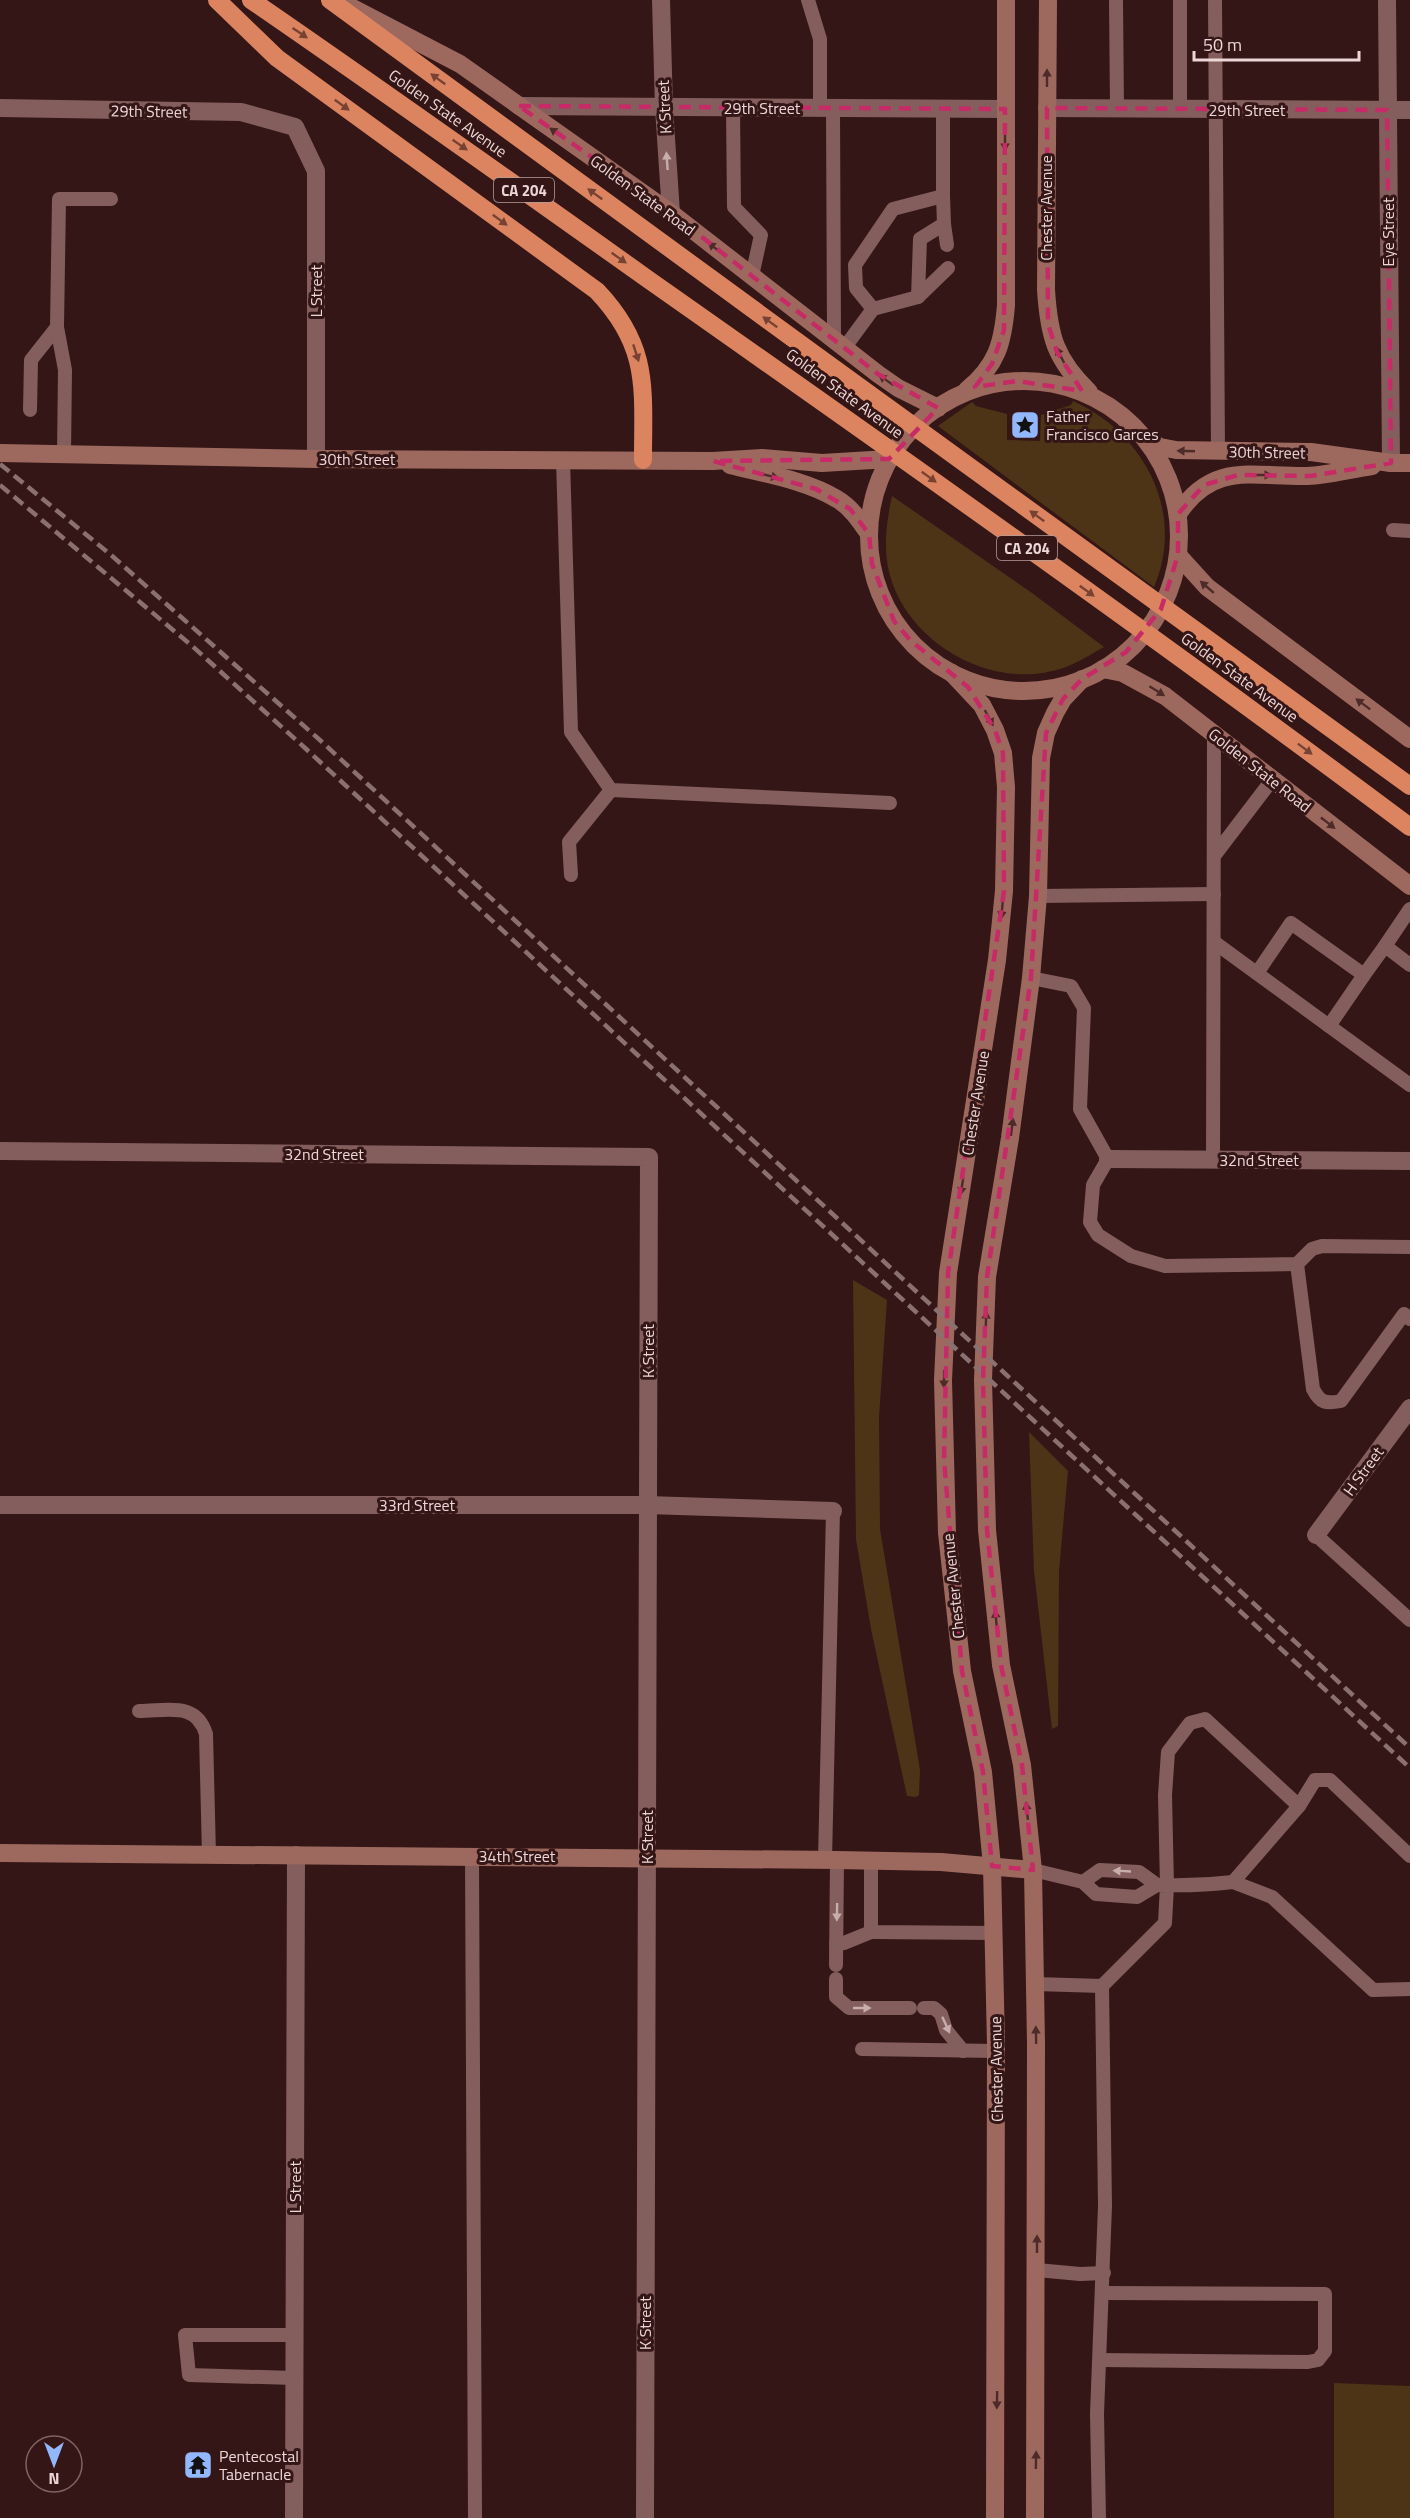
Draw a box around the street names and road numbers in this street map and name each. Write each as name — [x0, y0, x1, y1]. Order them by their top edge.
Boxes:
street label: Golden State Avenue — [384, 63, 512, 163]
street label: K Street — [651, 79, 677, 135]
street label: 29th Street — [724, 96, 801, 120]
street label: 29th Street — [110, 98, 188, 124]
street label: 29th Street — [1209, 98, 1286, 122]
street label: Golden State Road — [586, 149, 700, 241]
street label: Chester Avenue — [1034, 155, 1058, 261]
road number: CA 204 — [494, 178, 554, 202]
street label: Eye Street — [1376, 197, 1400, 267]
street label: L Street — [304, 264, 328, 317]
street label: Golden State Avenue — [781, 342, 909, 444]
street label: 30th Street — [1228, 439, 1306, 465]
street label: 30th Street — [319, 447, 396, 471]
road number: CA 204 — [997, 536, 1057, 560]
street label: Golden State Avenue — [1176, 626, 1304, 728]
street label: Golden State Road — [1203, 722, 1317, 818]
street label: Chester Avenue — [955, 1049, 995, 1157]
street label: 32nd Street — [284, 1142, 364, 1166]
street label: 32nd Street — [1219, 1148, 1299, 1172]
street label: K Street — [636, 1324, 660, 1378]
street label: H Street — [1337, 1441, 1389, 1501]
street label: 33rd Street — [379, 1493, 456, 1517]
street label: Chester Avenue — [936, 1532, 970, 1640]
street label: K Street — [635, 1810, 659, 1864]
street label: 34th Street — [479, 1844, 556, 1868]
street label: Chester Avenue — [983, 2016, 1009, 2122]
street label: L Street — [283, 2160, 307, 2213]
street label: K Street — [633, 2296, 657, 2350]

